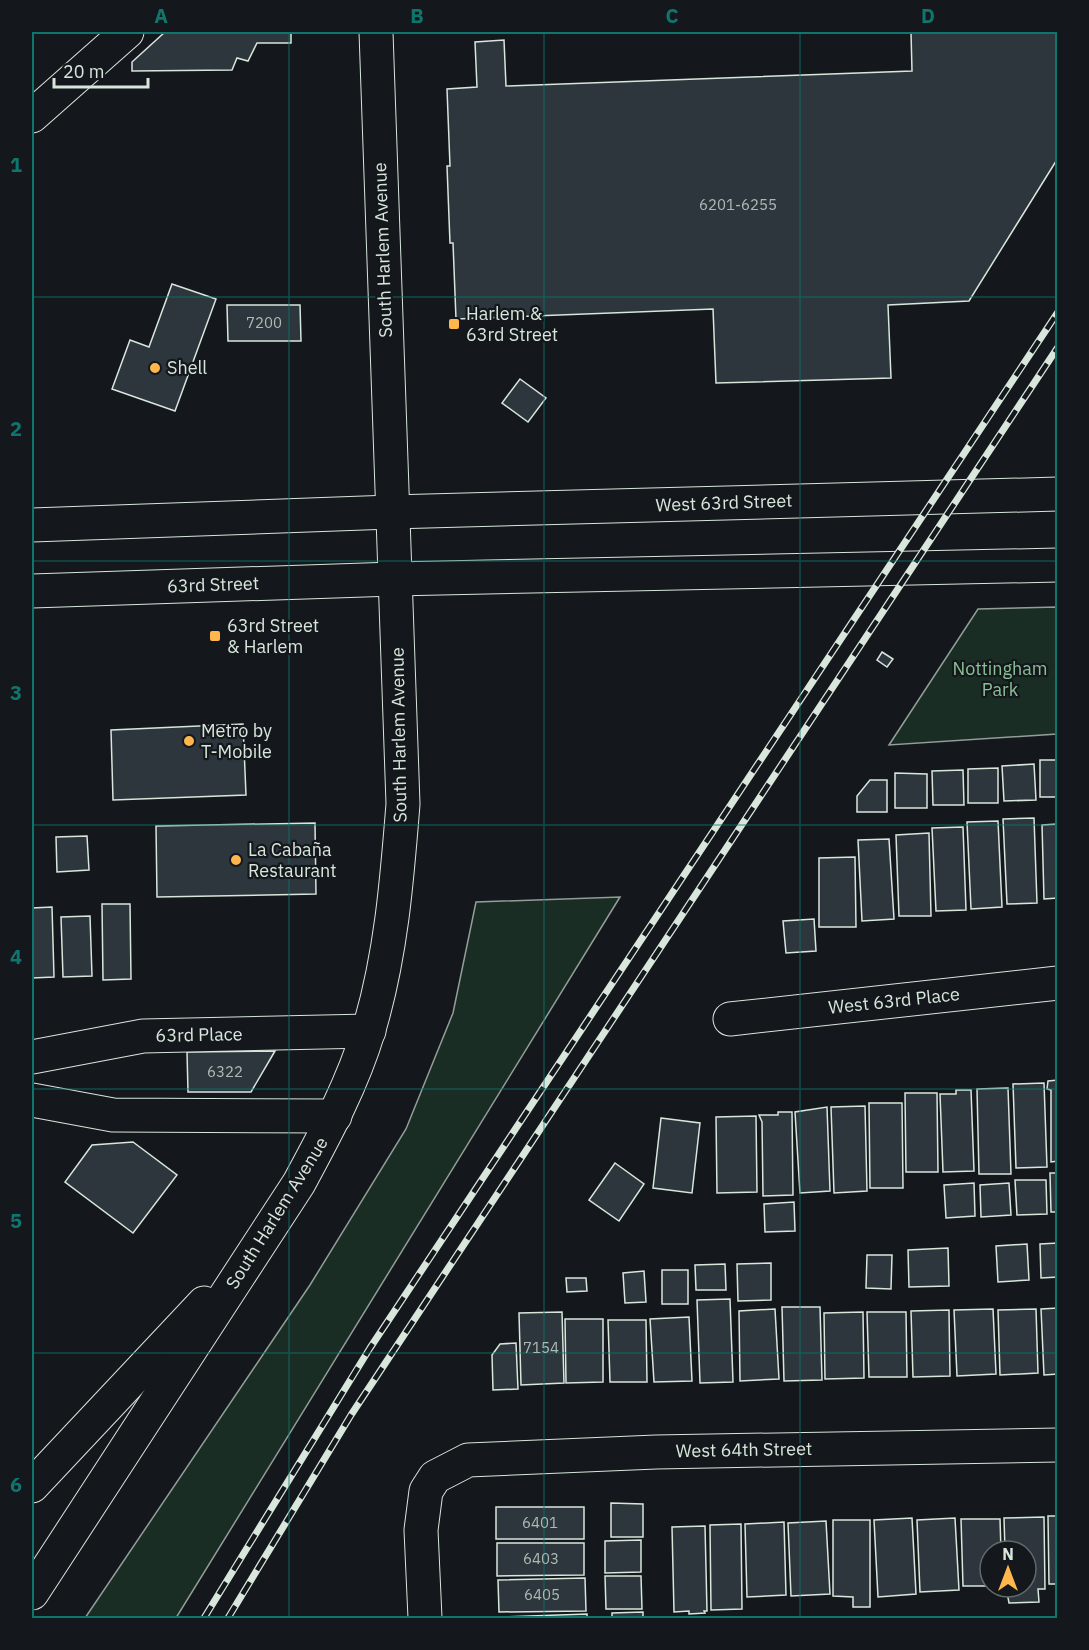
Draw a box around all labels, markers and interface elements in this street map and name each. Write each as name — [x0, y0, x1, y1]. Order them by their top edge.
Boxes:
text: A — [154, 2, 168, 29]
text: B — [410, 2, 424, 29]
text: C — [665, 2, 679, 29]
text: D — [921, 2, 935, 29]
scale bar — [54, 51, 148, 89]
text: 20 m — [63, 60, 105, 83]
text: 1 — [10, 151, 22, 178]
street label: South Harlem Avenue — [368, 162, 397, 338]
house number: 6201-6255 — [699, 195, 777, 214]
place label: Harlem & 63rd Street — [466, 302, 558, 346]
house number: 7200 — [246, 313, 282, 332]
marker: Harlem & 63rd Street — [447, 317, 461, 331]
place label: Shell — [167, 356, 207, 379]
marker: Shell — [148, 361, 162, 375]
text: 2 — [10, 415, 22, 442]
street label: West 63rd Street — [655, 489, 793, 516]
street label: 63rd Street — [167, 571, 259, 598]
place label: 63rd Street & Harlem — [227, 614, 319, 658]
marker: 63rd Street & Harlem — [208, 629, 222, 643]
street label: South Harlem Avenue — [385, 647, 412, 823]
park label: Nottingham Park — [952, 657, 1048, 701]
text: 3 — [10, 679, 22, 706]
place label: Metro by T-Mobile — [201, 719, 272, 763]
marker: Metro by T-Mobile — [182, 734, 196, 748]
place label: La Cabaña Restaurant — [248, 838, 337, 882]
marker: La Cabaña Restaurant — [229, 853, 243, 867]
text: 4 — [10, 943, 22, 970]
street label: West 63rd Place — [827, 982, 961, 1019]
street label: 63rd Place — [155, 1022, 243, 1047]
house number: 6322 — [207, 1062, 243, 1081]
street label: South Harlem Avenue — [220, 1132, 333, 1293]
text: 5 — [10, 1207, 22, 1234]
house number: 7154 — [523, 1338, 559, 1357]
street label: West 64th Street — [675, 1437, 812, 1462]
text: 6 — [10, 1471, 22, 1498]
house number: 6401 — [522, 1513, 558, 1532]
north arrow — [978, 1539, 1038, 1599]
text: N — [1002, 1544, 1014, 1564]
house number: 6403 — [523, 1549, 559, 1568]
house number: 6405 — [524, 1585, 560, 1604]

